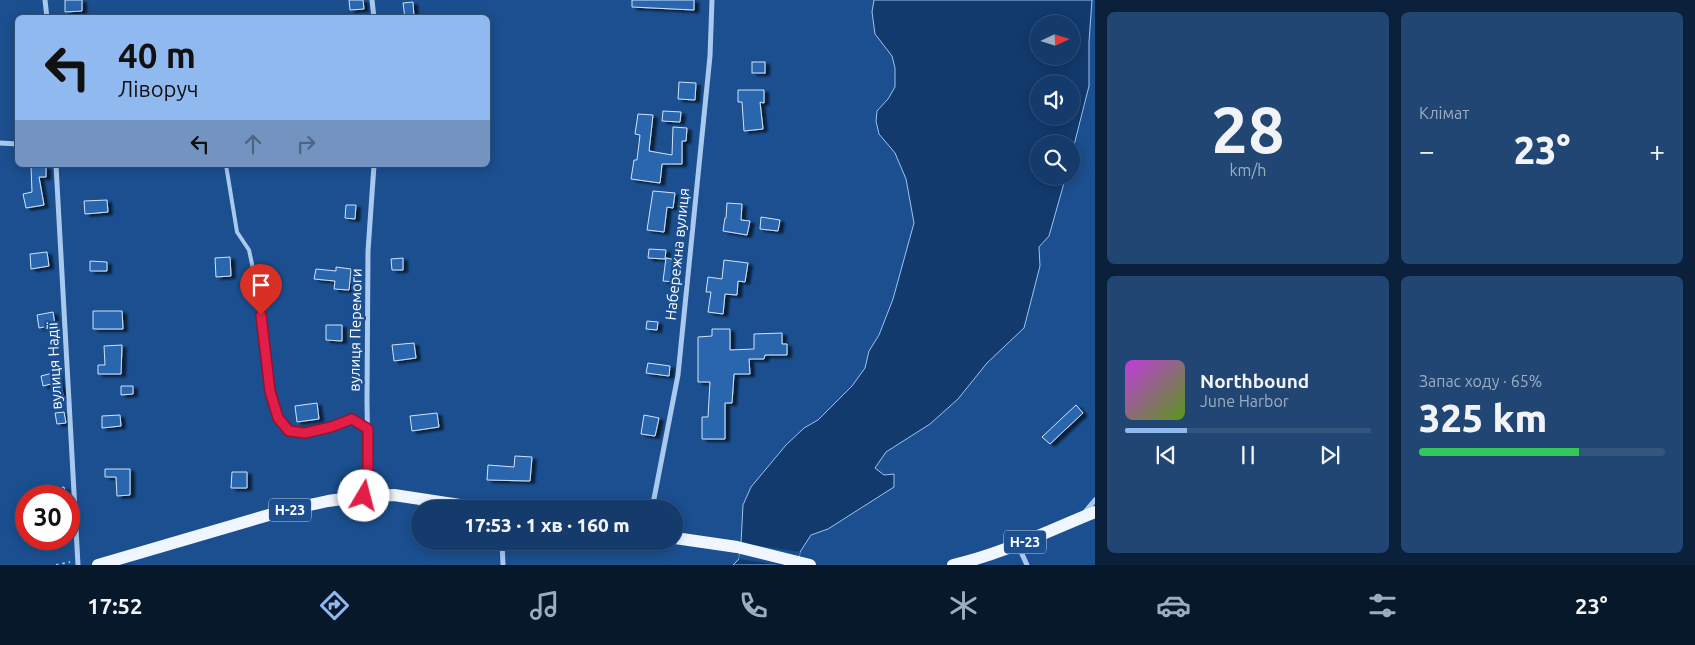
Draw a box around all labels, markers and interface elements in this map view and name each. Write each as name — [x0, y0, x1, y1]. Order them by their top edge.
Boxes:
north arrow — [1030, 15, 1080, 65]
map controls — [1030, 15, 1080, 185]
icon: left — [35, 35, 100, 100]
text: 40 m — [118, 35, 196, 75]
button: sound — [1030, 75, 1080, 125]
text: Ліворуч — [118, 76, 199, 101]
text: 28 — [1211, 92, 1285, 165]
text: Клімат — [1419, 104, 1469, 122]
text: 23° — [1514, 129, 1570, 171]
icon: left — [186, 130, 214, 158]
icon: ahead — [239, 130, 267, 158]
icon: right — [292, 130, 320, 158]
button: search — [1030, 135, 1080, 185]
text: − — [1419, 135, 1435, 166]
text: + — [1649, 135, 1665, 166]
text: km/h — [1230, 161, 1266, 179]
street label: Набережна вулиця — [662, 187, 692, 321]
pin — [240, 264, 282, 315]
street label: вулиця Перемоги — [345, 268, 365, 392]
icon: arrive — [247, 271, 275, 299]
street label: вулиця Надії — [43, 322, 65, 410]
text: Northbound — [1200, 370, 1309, 392]
text: Запас ходу · 65% — [1419, 372, 1542, 390]
text: June Harbor — [1200, 392, 1289, 410]
text: 325 km — [1419, 397, 1547, 439]
icon: previous — [1152, 441, 1180, 469]
icon: pause — [1234, 441, 1262, 469]
icon: next — [1316, 441, 1344, 469]
position arrow — [337, 469, 389, 521]
speed limit sign: 30 — [15, 485, 80, 550]
road number: Н-23 — [269, 498, 311, 522]
text: 17:53 · 1 хв · 160 m — [464, 514, 630, 536]
road number: Н-23 — [1004, 530, 1046, 554]
icon: directions — [317, 588, 352, 623]
icon: music — [527, 588, 562, 623]
icon: phone — [736, 588, 771, 623]
icon: climate — [946, 588, 981, 623]
icon: car — [1156, 588, 1191, 623]
icon: filters — [1365, 588, 1400, 623]
text: 17:52 — [87, 593, 142, 618]
text: 23° — [1575, 593, 1608, 618]

